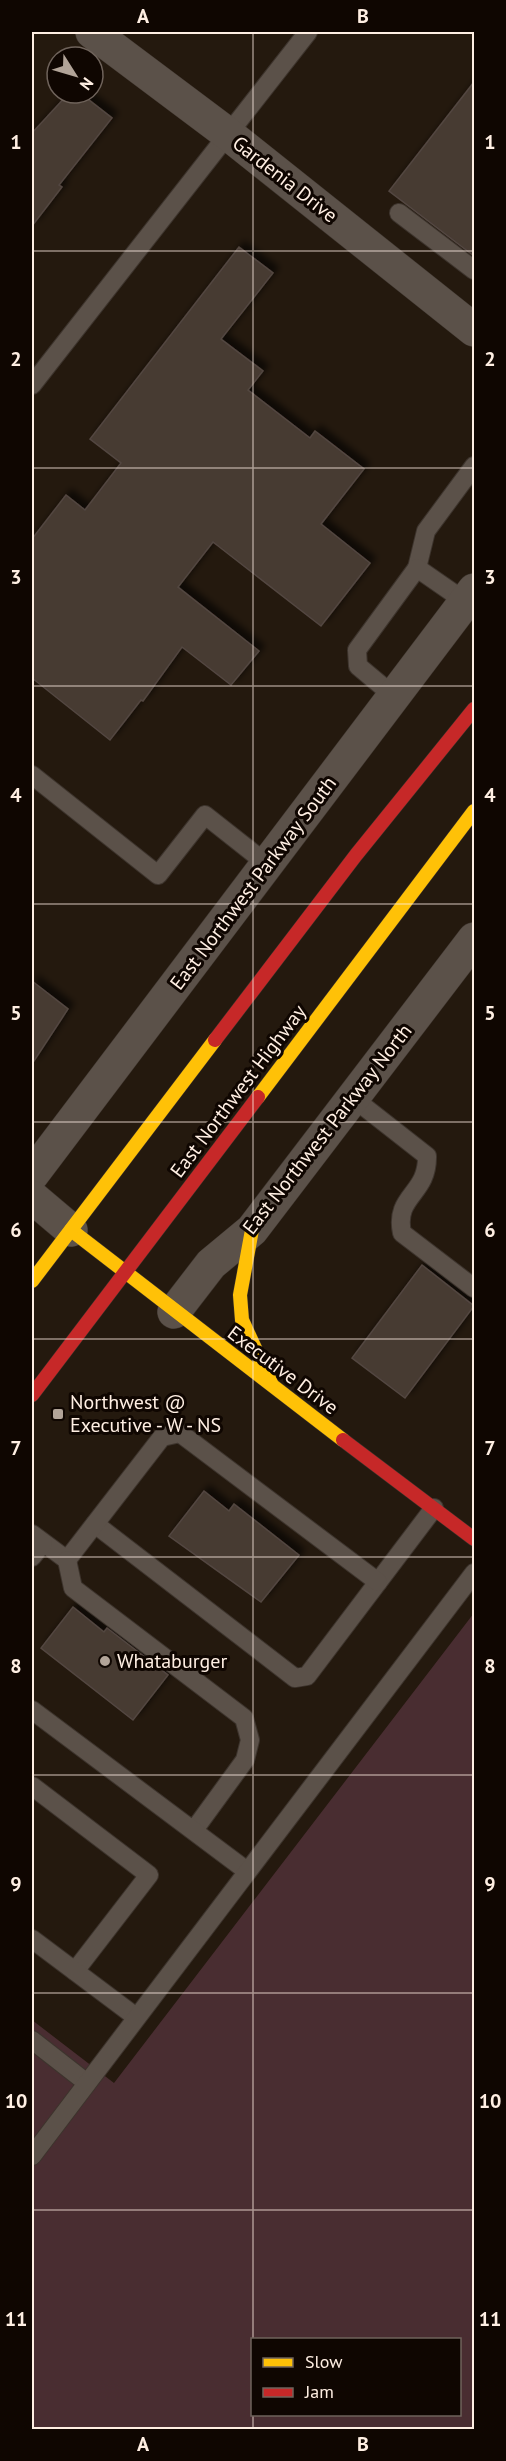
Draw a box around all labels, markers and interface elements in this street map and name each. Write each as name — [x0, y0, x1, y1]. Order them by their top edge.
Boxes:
text: A — [137, 3, 150, 29]
text: B — [357, 3, 369, 29]
north arrow — [45, 45, 105, 105]
text: N — [76, 74, 98, 94]
text: 1 — [10, 129, 22, 155]
text: 1 — [484, 129, 496, 155]
street label: Gardenia Drive — [227, 130, 343, 228]
text: 2 — [10, 346, 22, 372]
text: 2 — [484, 346, 496, 372]
text: 3 — [10, 564, 22, 590]
text: 3 — [484, 564, 496, 590]
street label: East Northwest Parkway South — [164, 771, 342, 995]
text: 4 — [10, 782, 22, 808]
text: 4 — [484, 782, 496, 808]
street label: East Northwest Highway — [164, 999, 312, 1183]
text: 5 — [10, 1000, 22, 1026]
text: 5 — [484, 1000, 496, 1026]
street label: East Northwest Parkway North — [237, 1018, 417, 1240]
text: 6 — [10, 1217, 22, 1243]
text: 6 — [484, 1217, 496, 1243]
street label: Executive Drive — [222, 1320, 344, 1420]
place label: Northwest @ Executive - W - NS — [70, 1389, 221, 1438]
marker: Northwest @ Executive - W - NS — [51, 1407, 65, 1421]
text: 7 — [10, 1435, 22, 1461]
text: 7 — [484, 1435, 496, 1461]
place label: Whataburger — [117, 1648, 227, 1674]
text: 8 — [10, 1653, 22, 1679]
text: 8 — [484, 1653, 496, 1679]
marker: Whataburger — [98, 1654, 112, 1668]
text: 9 — [10, 1871, 22, 1897]
text: 9 — [484, 1871, 496, 1897]
text: 10 — [5, 2088, 27, 2114]
text: 10 — [479, 2088, 501, 2114]
text: 11 — [5, 2306, 27, 2332]
text: 11 — [479, 2306, 501, 2332]
legend — [251, 2338, 461, 2416]
text: Slow — [305, 2350, 343, 2373]
text: Jam — [304, 2380, 334, 2403]
text: A — [137, 2431, 150, 2457]
text: B — [357, 2431, 369, 2457]

